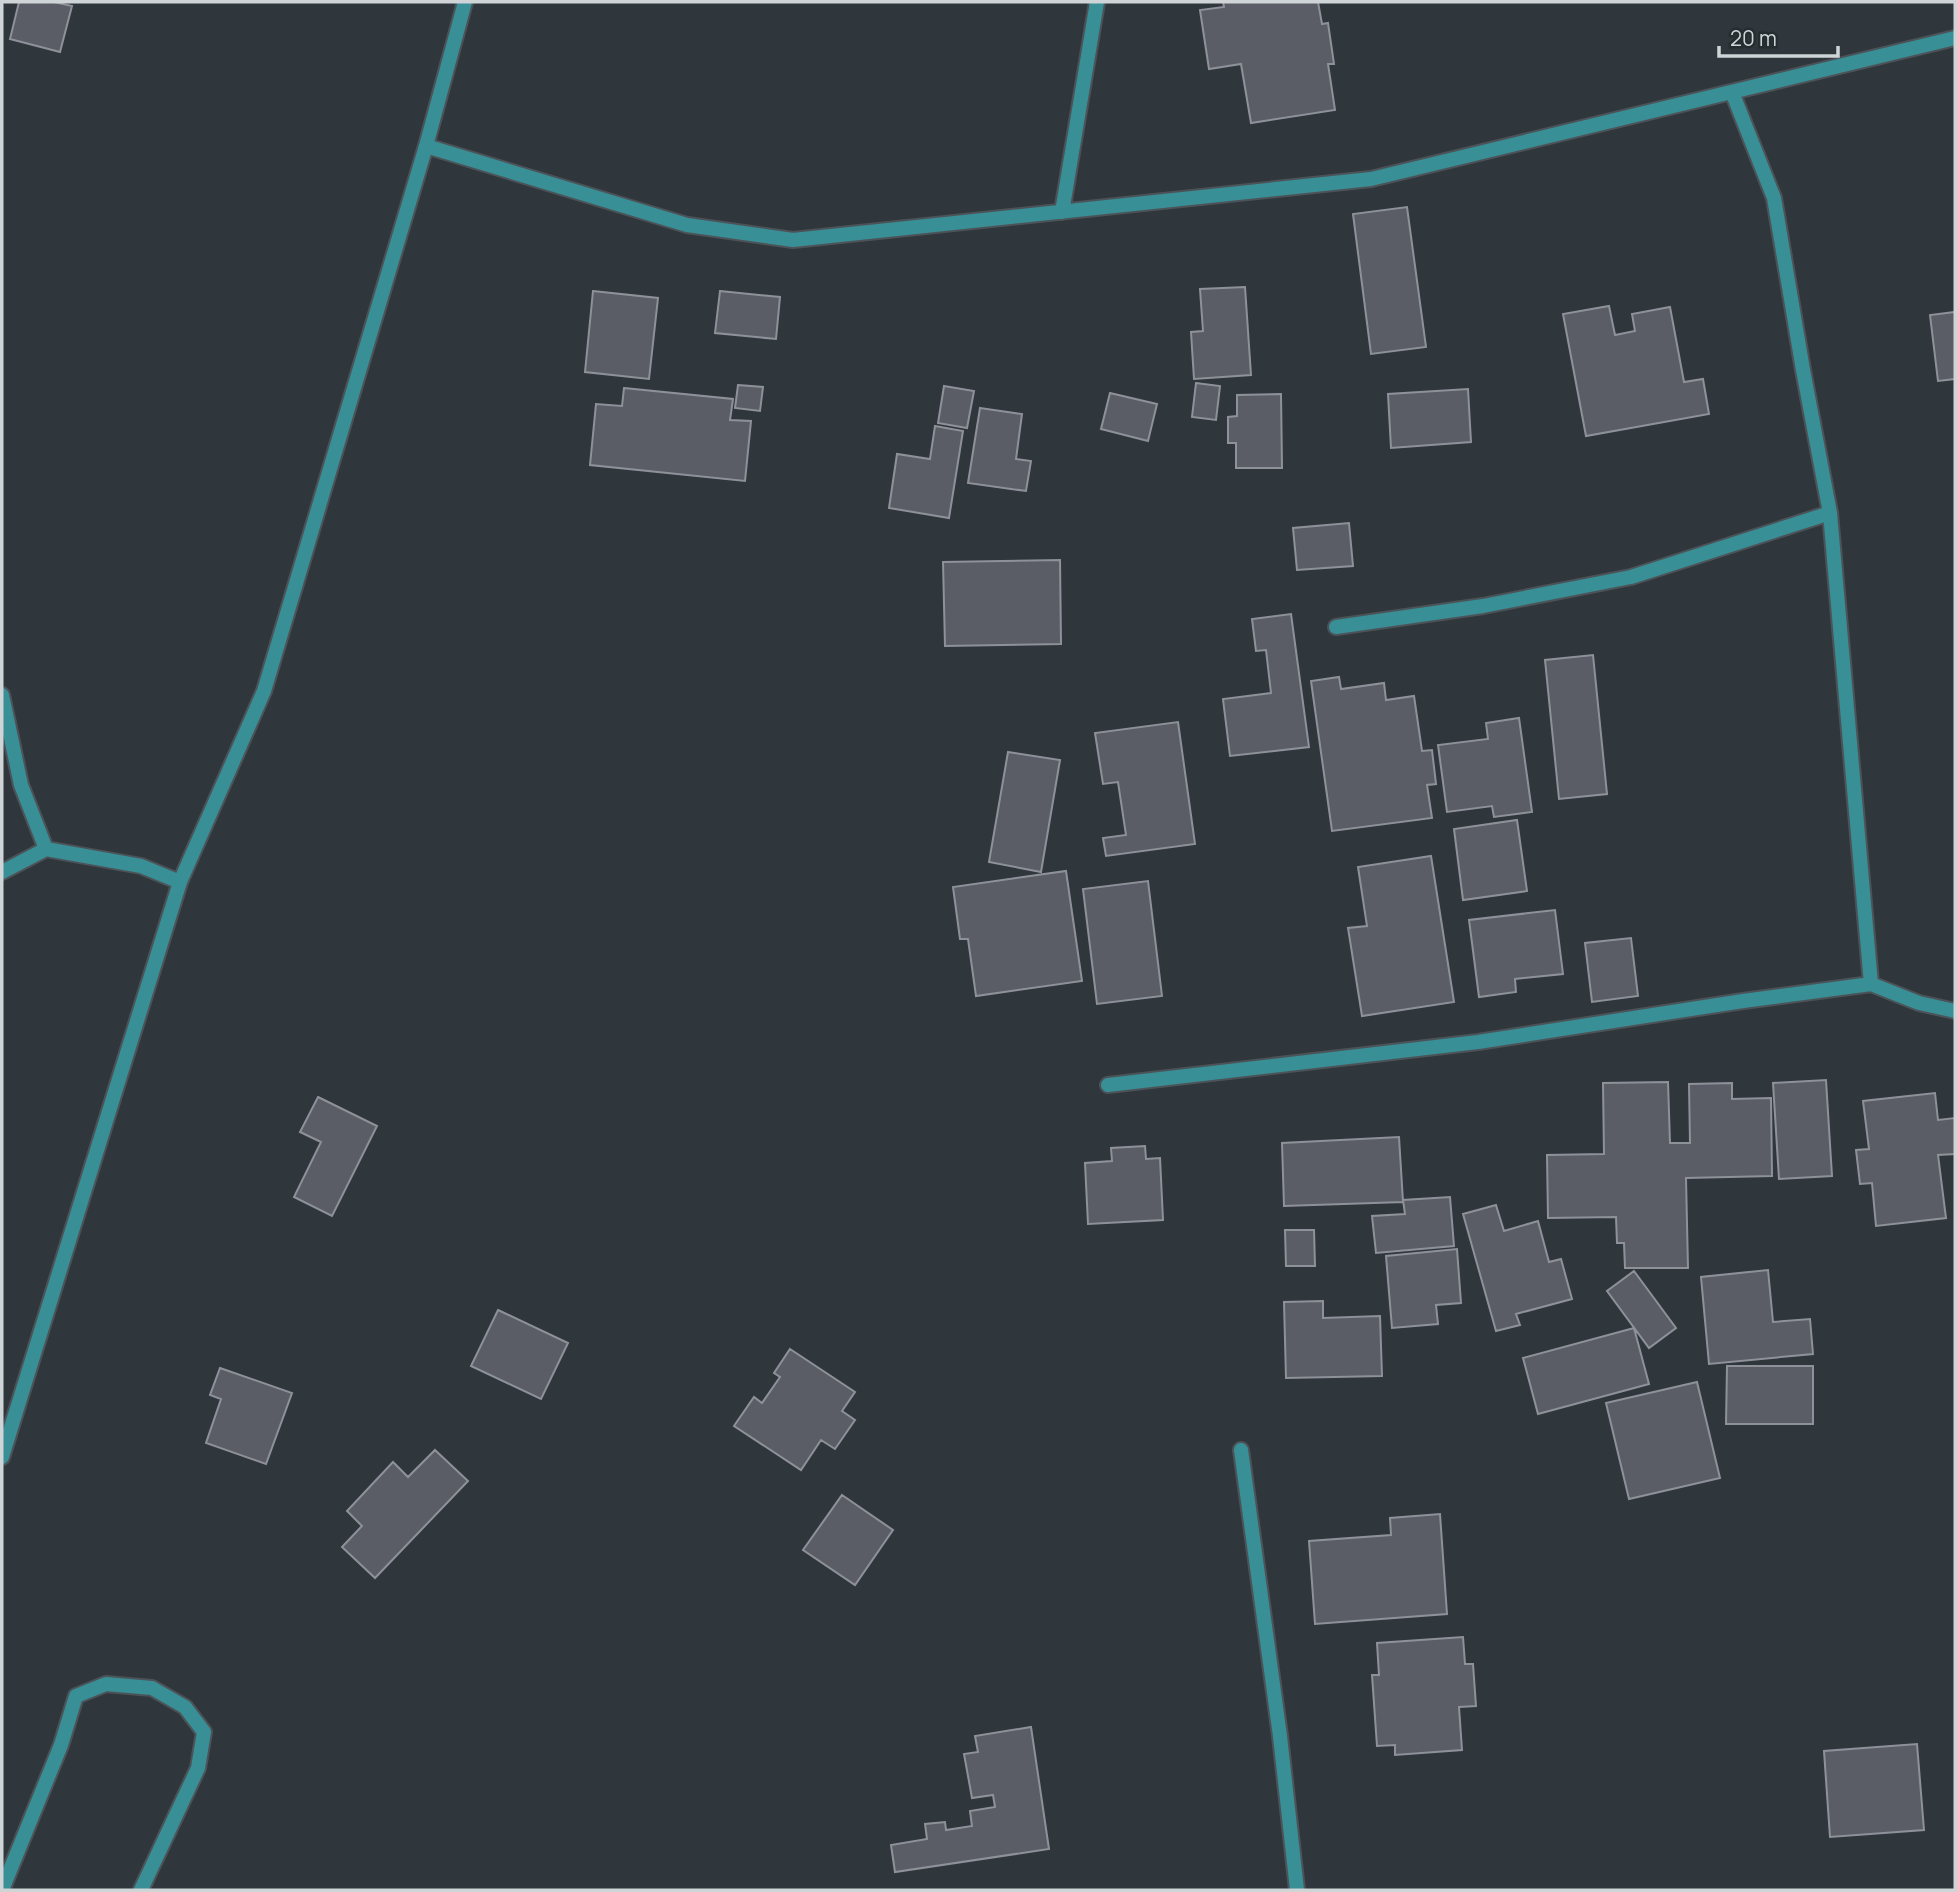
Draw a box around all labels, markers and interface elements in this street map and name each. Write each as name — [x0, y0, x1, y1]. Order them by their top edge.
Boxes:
scale bar — [1719, 14, 1838, 58]
text: 20 m — [1730, 24, 1777, 52]

